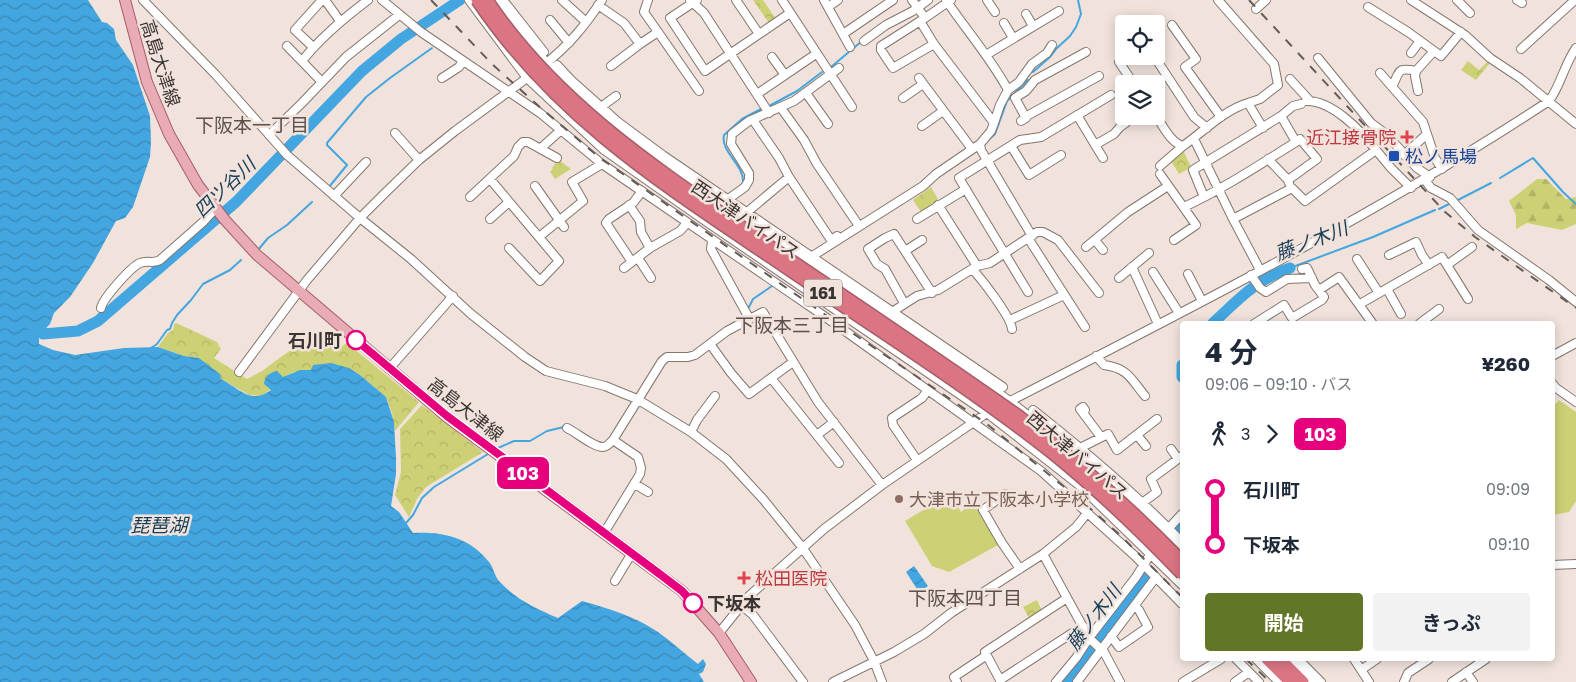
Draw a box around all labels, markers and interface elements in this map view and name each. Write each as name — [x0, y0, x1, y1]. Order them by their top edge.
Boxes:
map controls — [1115, 15, 1165, 125]
button: locate — [1115, 15, 1165, 65]
street label: 高島大津線 — [137, 17, 185, 109]
button: layers — [1115, 75, 1165, 125]
district label: 下阪本一丁目 — [195, 113, 309, 136]
place label: 近江接骨院 — [1306, 126, 1396, 148]
marker: 近江接骨院 — [1400, 130, 1414, 144]
place label: 松ノ馬場 — [1405, 145, 1477, 167]
marker: 松ノ馬場 — [1387, 149, 1401, 163]
water label: 四ツ谷川 — [189, 151, 261, 222]
street label: 西大津バイパス — [688, 175, 804, 263]
water label: 藤ノ木川 — [1271, 215, 1352, 264]
road number: 161 — [804, 280, 842, 306]
district label: 下阪本三丁目 — [735, 313, 849, 336]
place label: 石川町 — [288, 329, 342, 351]
marker: 石川町 — [346, 330, 366, 350]
text: 4 分 — [1205, 335, 1258, 368]
text: ¥260 — [1481, 352, 1530, 375]
street label: 高島大津線 — [424, 373, 508, 445]
text: 09:06 – 09:10 · バス — [1205, 374, 1352, 394]
street label: 西大津バイパス — [1023, 406, 1133, 504]
icon: walk — [1205, 420, 1233, 448]
icon: forward — [1258, 420, 1286, 448]
text: 103 — [1304, 423, 1336, 445]
text: 3 — [1241, 424, 1250, 444]
line badge: 103 — [494, 457, 552, 489]
text: 103 — [507, 462, 539, 484]
text: 石川町 — [1243, 478, 1300, 501]
text: 09:09 — [1486, 479, 1530, 499]
place label: 大津市立下阪本小学校 — [909, 488, 1089, 510]
marker: 大津市立下阪本小学校 — [893, 493, 905, 505]
water label: 琵琶湖 — [130, 513, 190, 536]
text: 下坂本 — [1243, 533, 1300, 556]
text: 09:10 — [1488, 534, 1530, 554]
place label: 松田医院 — [755, 567, 827, 589]
marker: 松田医院 — [737, 571, 751, 585]
water label: 藤ノ木川 — [1061, 578, 1126, 654]
district label: 下阪本四丁目 — [908, 586, 1022, 609]
place label: 下坂本 — [707, 592, 761, 614]
marker: 下坂本 — [683, 593, 703, 613]
button: 開始 — [1205, 593, 1363, 651]
button: きっぷ — [1373, 593, 1530, 651]

